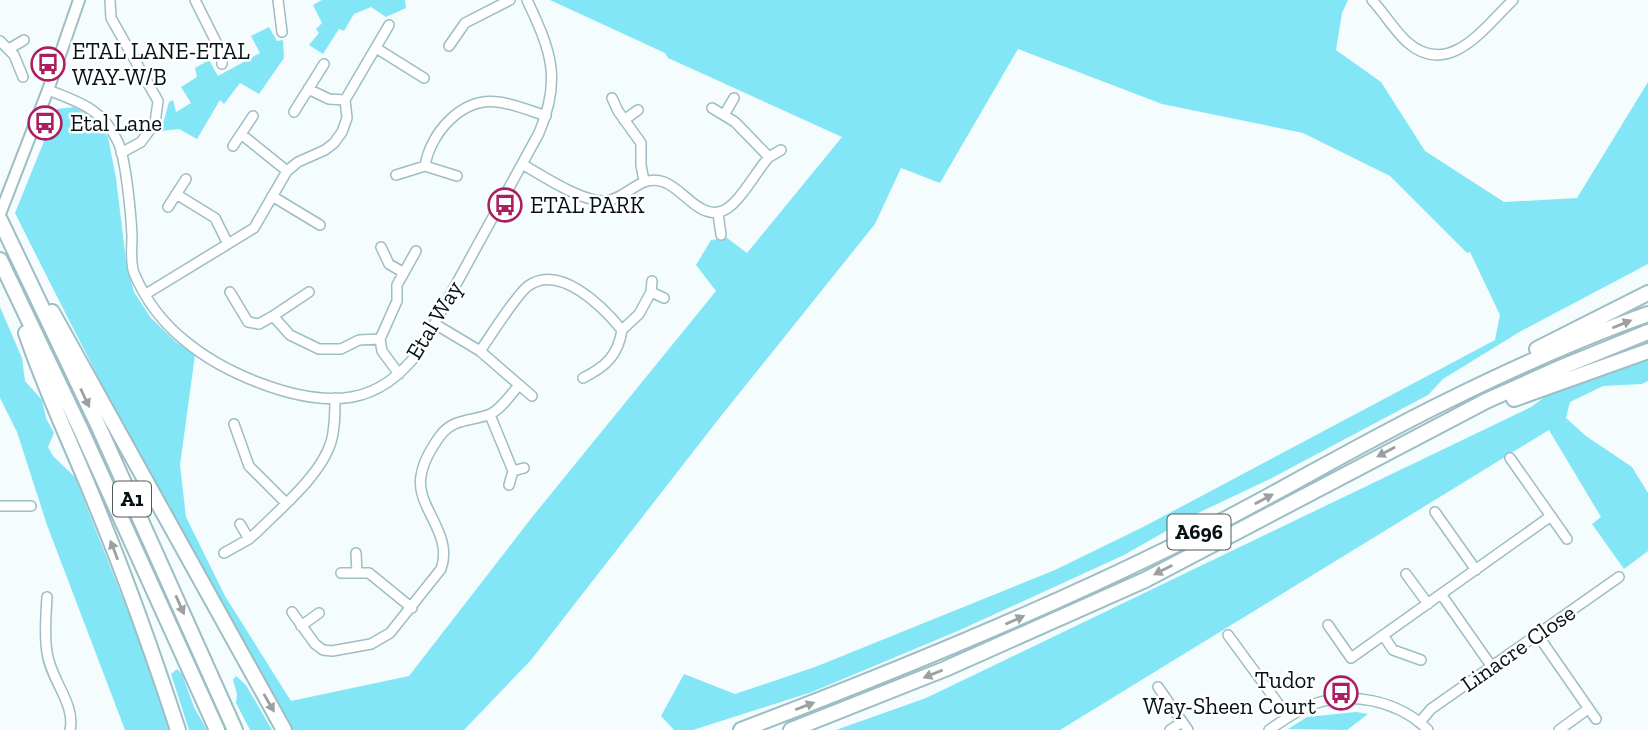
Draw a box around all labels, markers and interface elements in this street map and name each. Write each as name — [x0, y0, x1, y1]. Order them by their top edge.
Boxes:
place label: ETAL LANE-ETAL WAY-W/B — [72, 37, 250, 91]
bus stop icon: ETAL LANE-ETAL WAY-W/B — [29, 45, 67, 83]
bus stop icon: Etal Lane — [26, 104, 64, 142]
place label: Etal Lane — [70, 109, 162, 137]
bus stop icon: ETAL PARK — [486, 186, 524, 224]
place label: ETAL PARK — [530, 191, 645, 219]
street label: Etal Way — [400, 275, 468, 364]
one-way arrow — [1611, 318, 1632, 329]
one-way arrow — [79, 388, 91, 408]
one-way arrow — [1376, 447, 1396, 458]
road number: A1 — [113, 482, 151, 516]
one-way arrow — [1254, 493, 1274, 505]
road number: A696 — [1168, 514, 1230, 550]
one-way arrow — [108, 540, 119, 561]
one-way arrow — [1153, 565, 1173, 576]
one-way arrow — [174, 595, 186, 615]
street label: Linacre Close — [1455, 598, 1581, 698]
one-way arrow — [1005, 614, 1025, 626]
place label: Tudor Way-Sheen Court — [1143, 666, 1316, 720]
one-way arrow — [923, 669, 944, 680]
bus stop icon: Tudor Way-Sheen Court — [1322, 674, 1360, 712]
one-way arrow — [263, 694, 275, 713]
one-way arrow — [794, 700, 815, 711]

